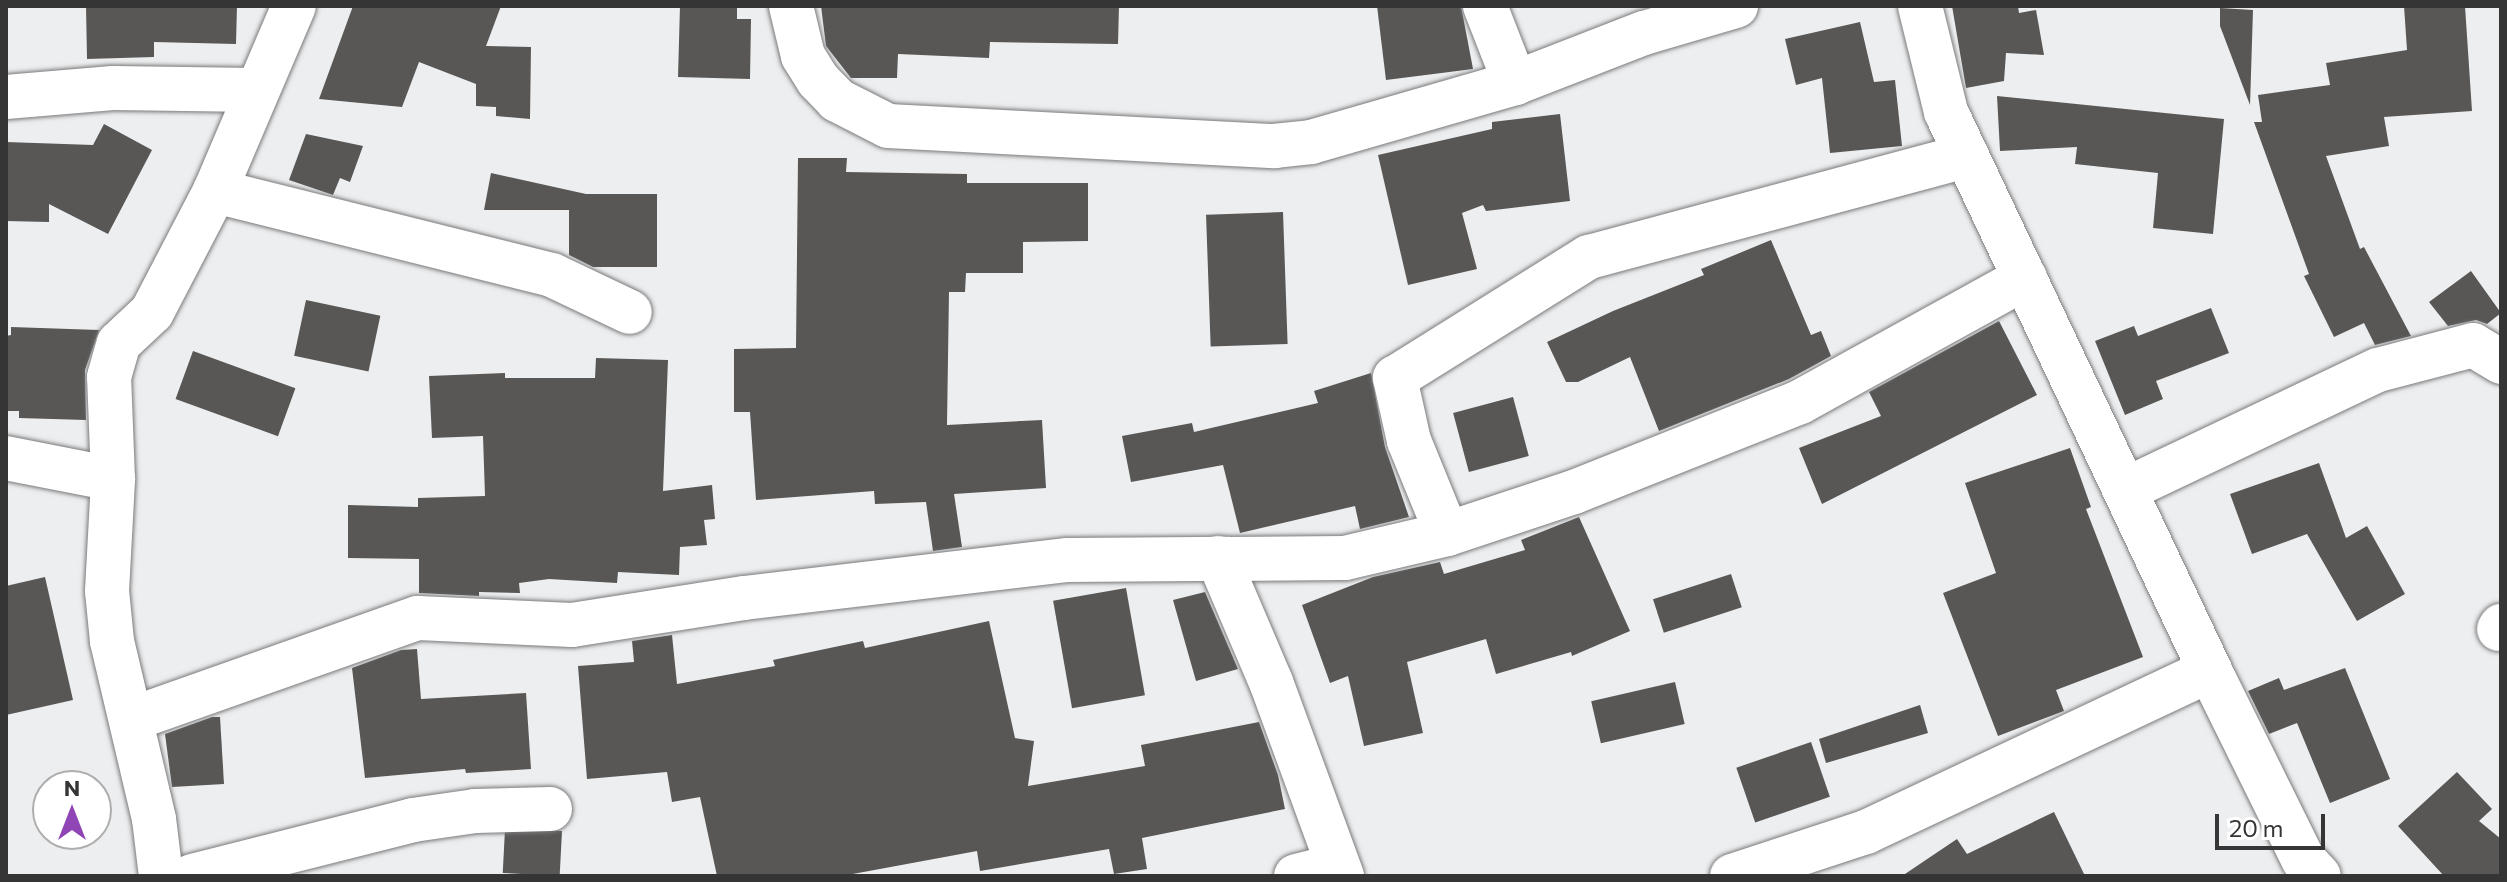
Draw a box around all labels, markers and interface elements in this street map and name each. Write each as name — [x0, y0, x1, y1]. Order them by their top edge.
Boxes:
north arrow — [32, 770, 112, 850]
text: N — [64, 774, 80, 801]
scale bar — [2219, 798, 2329, 848]
text: 20 m — [2229, 813, 2283, 842]

